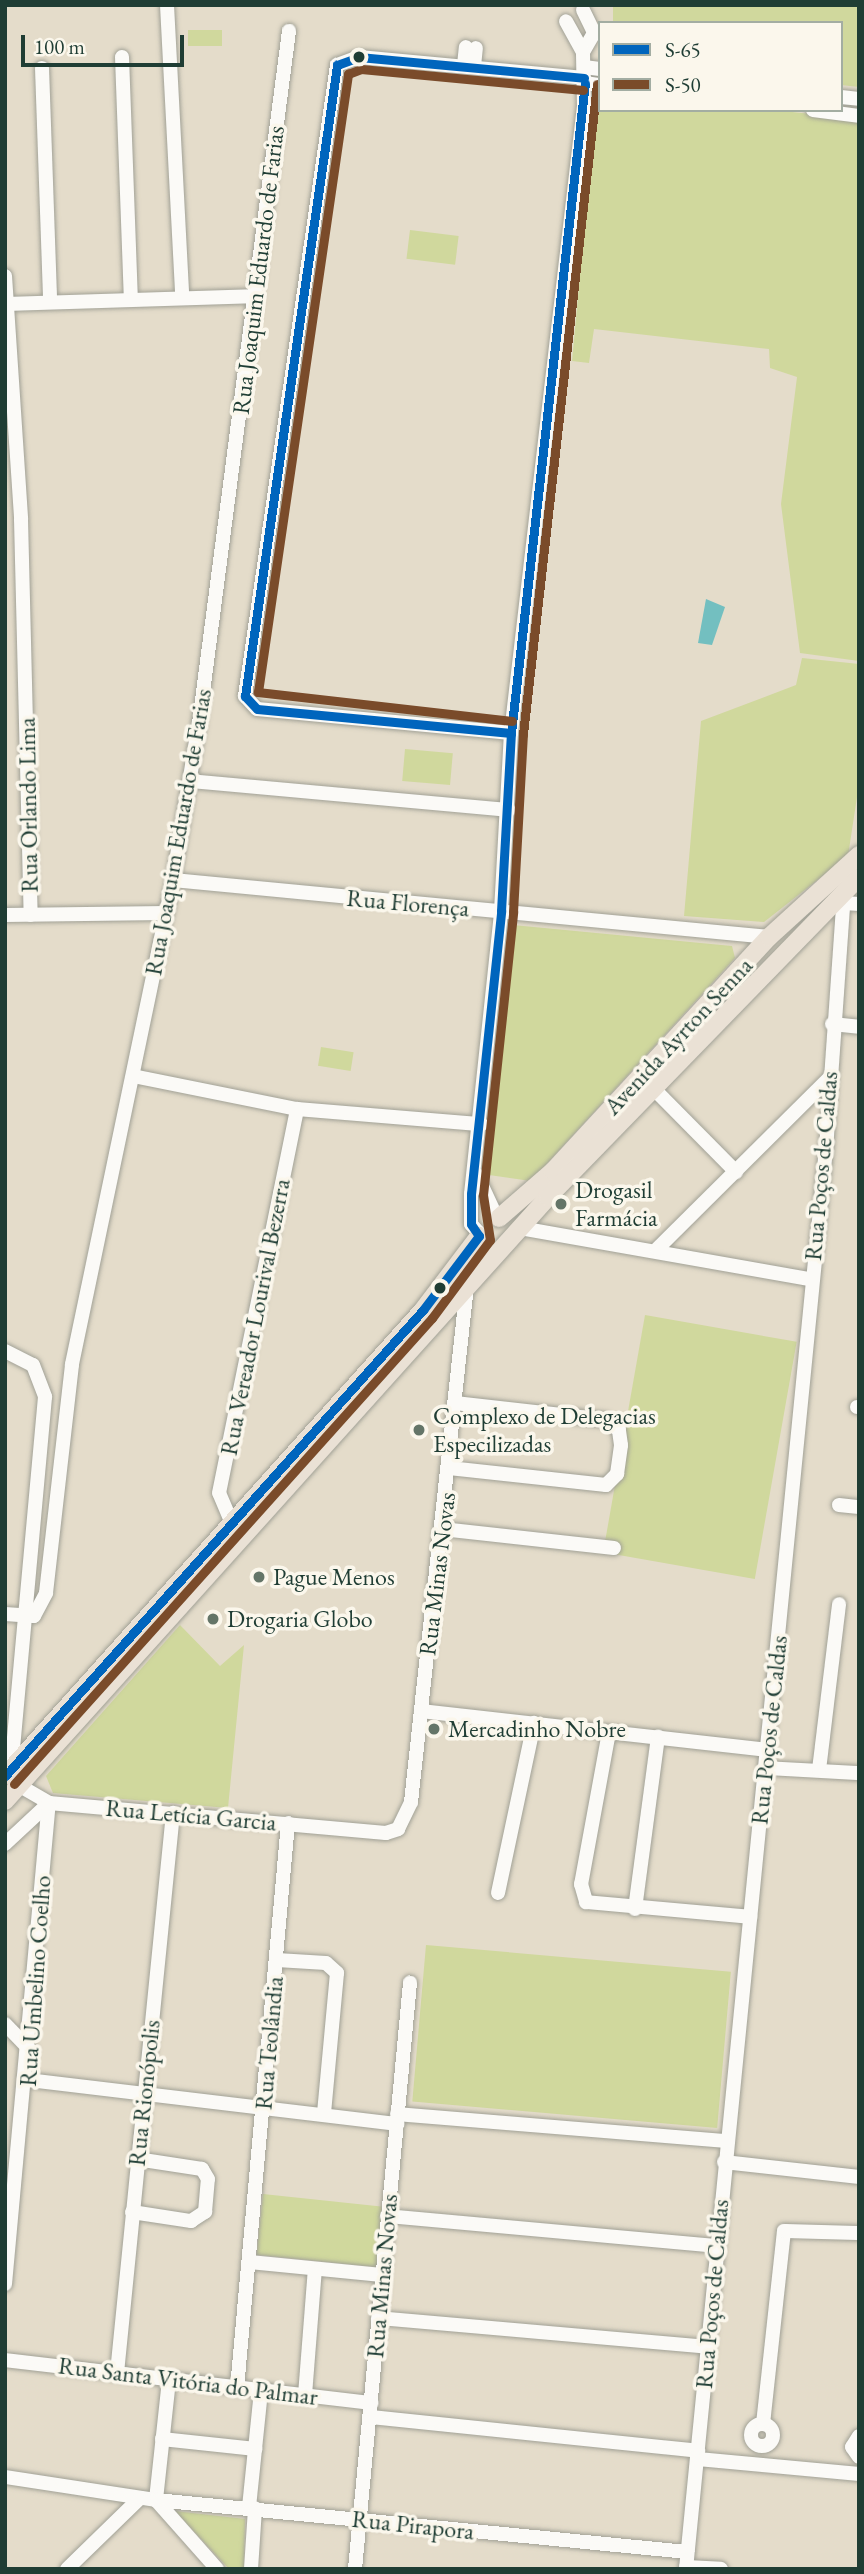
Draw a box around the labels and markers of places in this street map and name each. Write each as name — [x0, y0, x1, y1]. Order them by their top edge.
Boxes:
unlabelled marker — [352, 50, 366, 64]
place label: Drogasil Farmácia — [575, 1176, 658, 1232]
marker: Drogasil Farmácia — [553, 1196, 569, 1212]
unlabelled marker — [433, 1281, 447, 1295]
place label: Complexo de Delegacias Especilizadas — [433, 1402, 656, 1458]
marker: Complexo de Delegacias Especilizadas — [411, 1422, 427, 1438]
place label: Pague Menos — [273, 1563, 395, 1591]
marker: Pague Menos — [251, 1569, 267, 1585]
place label: Drogaria Globo — [227, 1605, 373, 1633]
marker: Drogaria Globo — [205, 1611, 221, 1627]
place label: Mercadinho Nobre — [448, 1715, 626, 1743]
marker: Mercadinho Nobre — [426, 1721, 442, 1737]

